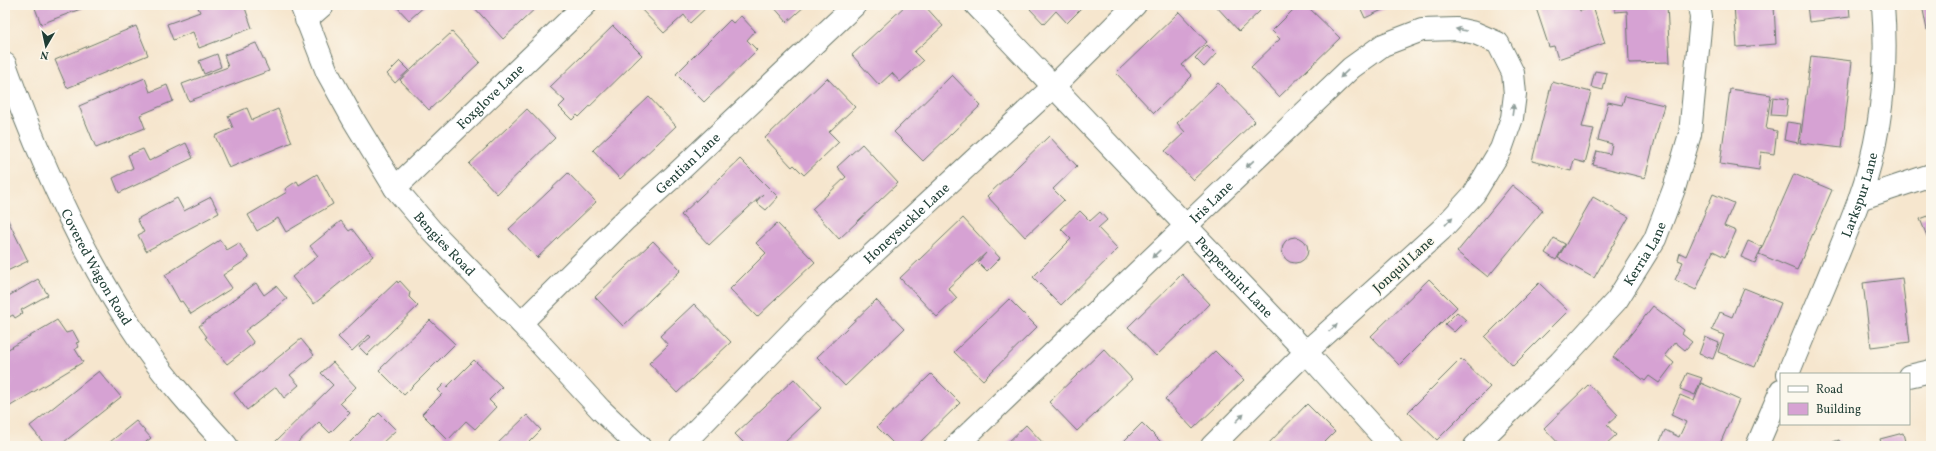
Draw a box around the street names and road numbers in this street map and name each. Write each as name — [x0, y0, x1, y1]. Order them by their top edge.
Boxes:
street label: Foxglove Lane — [453, 60, 529, 134]
street label: Gentian Lane — [652, 129, 725, 199]
street label: Larkspur Lane — [1838, 150, 1884, 241]
street label: Iris Lane — [1186, 177, 1238, 228]
street label: Honeysuckle Lane — [860, 179, 955, 269]
street label: Covered Wagon Road — [55, 206, 136, 330]
street label: Bengies Road — [408, 208, 479, 281]
street label: Kerria Lane — [1620, 219, 1672, 290]
street label: Jonquil Lane — [1369, 232, 1439, 298]
street label: Peppermint Lane — [1190, 233, 1277, 323]

